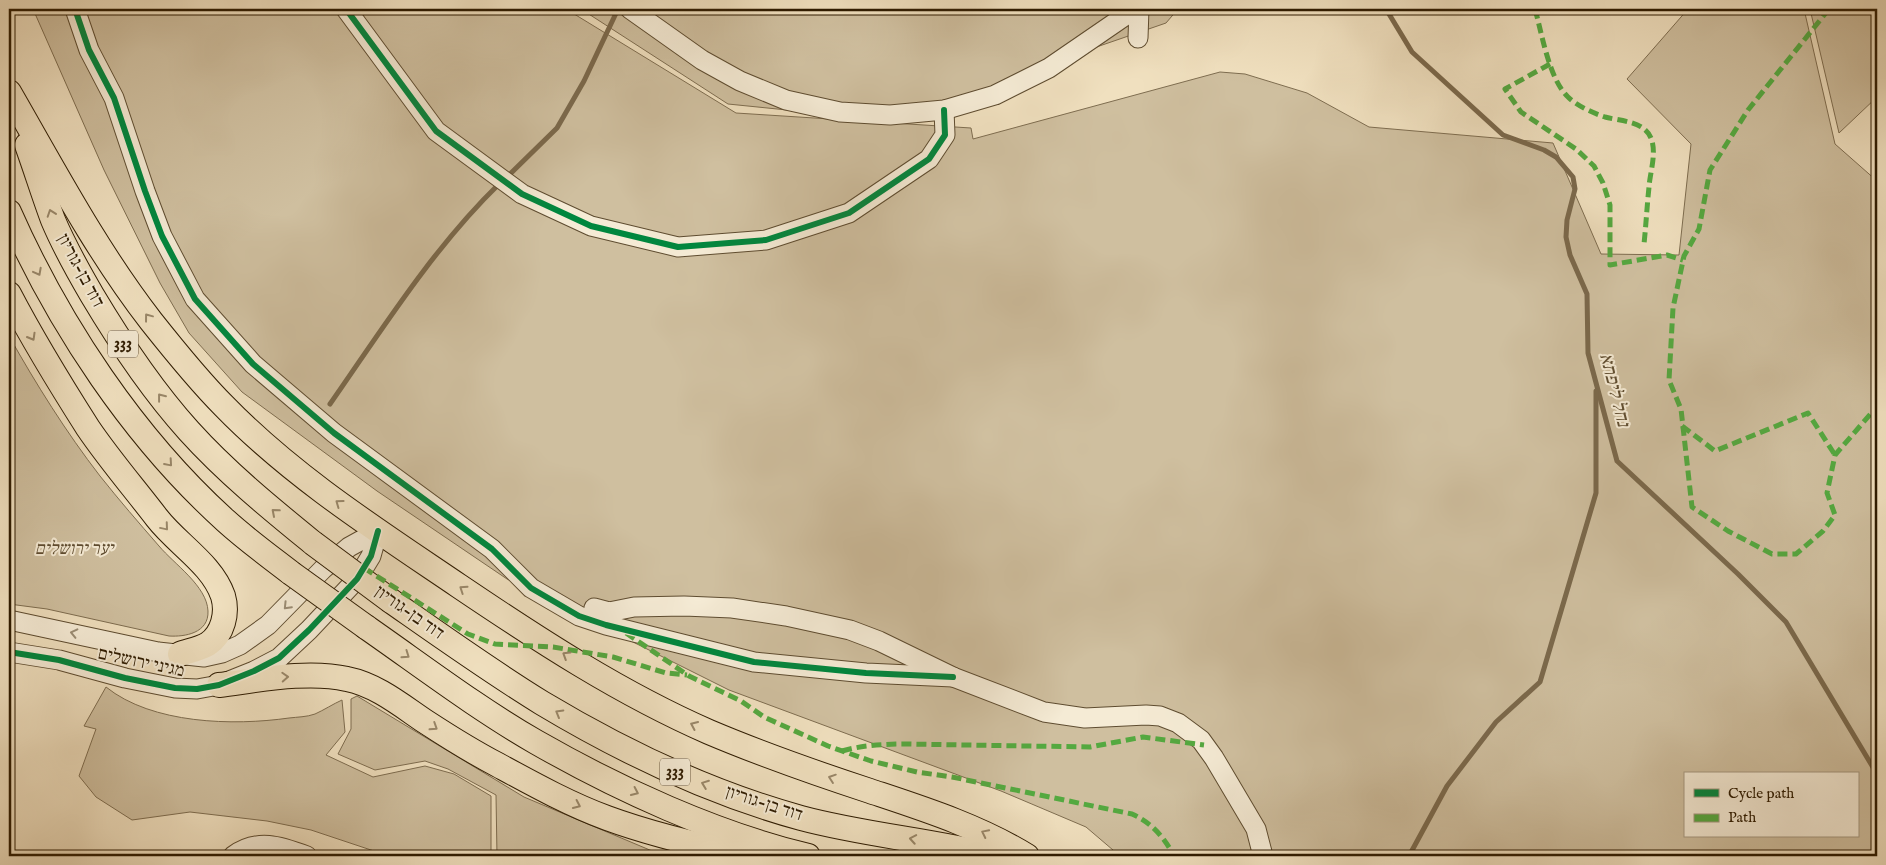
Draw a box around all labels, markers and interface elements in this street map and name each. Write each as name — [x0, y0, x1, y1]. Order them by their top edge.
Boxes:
one-way arrow — [47, 209, 57, 218]
street label: דוד בן-גוריון — [51, 230, 109, 312]
one-way arrow — [31, 267, 41, 276]
one-way arrow — [145, 313, 154, 323]
road number: 333 — [108, 330, 138, 358]
one-way arrow — [26, 331, 36, 340]
water label: נחל ליפתא — [1593, 351, 1635, 431]
one-way arrow — [159, 394, 167, 403]
one-way arrow — [164, 457, 173, 466]
one-way arrow — [335, 500, 345, 509]
one-way arrow — [272, 509, 281, 518]
one-way arrow — [159, 522, 168, 531]
park label: יער ירושלים — [35, 538, 115, 561]
street label: דוד בן-גוריון — [370, 581, 448, 645]
one-way arrow — [460, 586, 469, 595]
one-way arrow — [284, 600, 293, 609]
one-way arrow — [69, 629, 78, 639]
street label: מגיני ירושלים — [96, 643, 186, 683]
one-way arrow — [400, 649, 410, 658]
one-way arrow — [562, 652, 571, 662]
one-way arrow — [281, 672, 289, 683]
one-way arrow — [556, 709, 565, 719]
one-way arrow — [690, 720, 699, 731]
one-way arrow — [428, 721, 438, 730]
road number: 333 — [660, 759, 690, 786]
legend — [1684, 772, 1858, 838]
one-way arrow — [828, 774, 836, 784]
one-way arrow — [701, 780, 710, 790]
street label: דוד בן-גוריון — [722, 781, 806, 827]
text: Cycle path — [1728, 784, 1794, 803]
one-way arrow — [630, 786, 639, 796]
one-way arrow — [572, 798, 581, 809]
text: Path — [1728, 808, 1756, 827]
one-way arrow — [981, 829, 990, 839]
one-way arrow — [908, 834, 917, 844]

